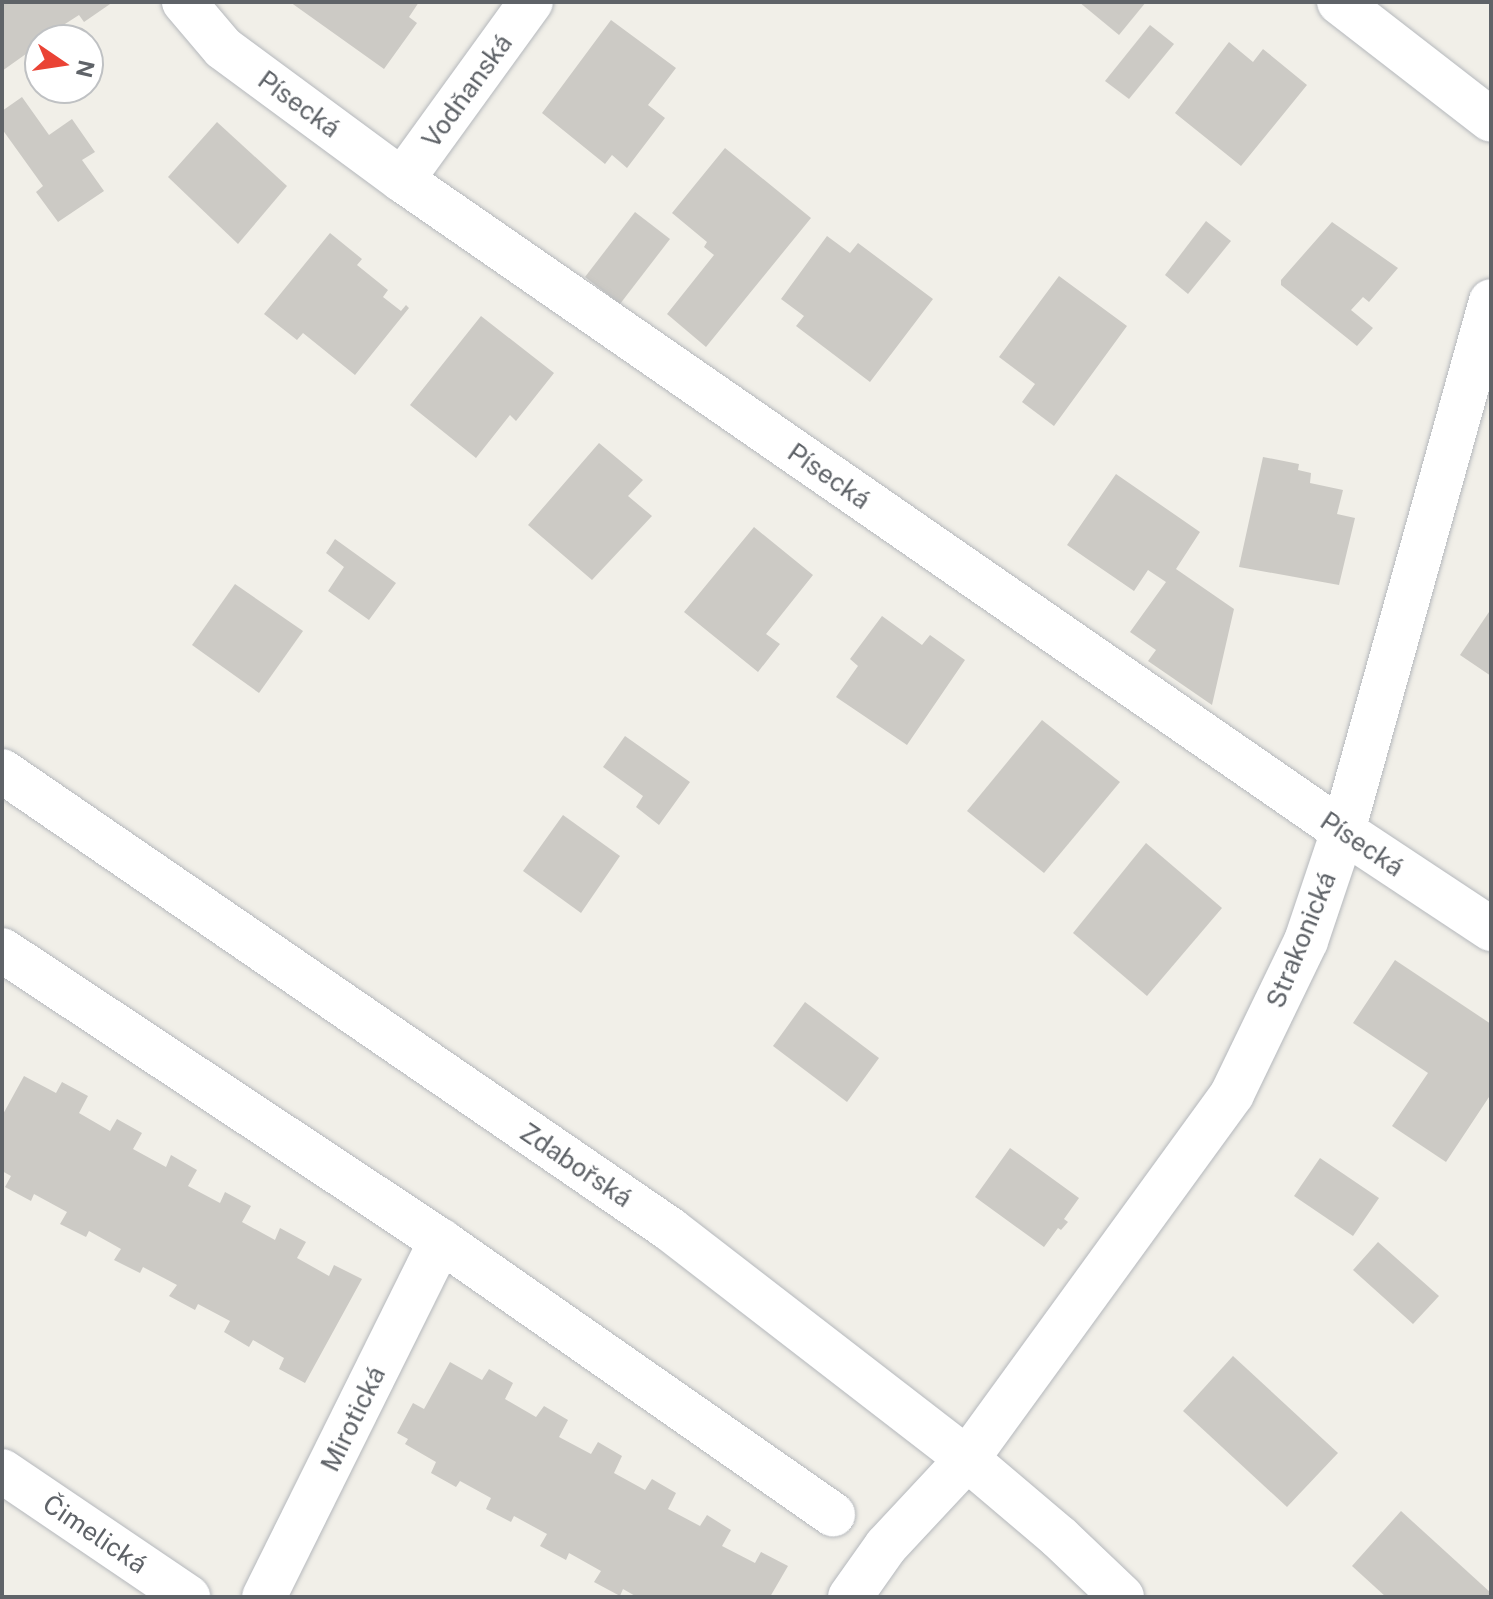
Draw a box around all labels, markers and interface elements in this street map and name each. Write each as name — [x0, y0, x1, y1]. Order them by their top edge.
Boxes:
north arrow — [24, 24, 104, 104]
street label: Vodňanská — [415, 28, 519, 154]
text: N — [71, 58, 100, 80]
street label: Písecká — [252, 64, 346, 144]
street label: Písecká — [782, 436, 876, 516]
street label: Písecká — [1315, 805, 1409, 883]
street label: Strakonická — [1260, 867, 1342, 1013]
street label: Zdabořská — [514, 1116, 638, 1214]
street label: Mirotická — [314, 1361, 392, 1477]
street label: Čimelická — [37, 1488, 153, 1580]

